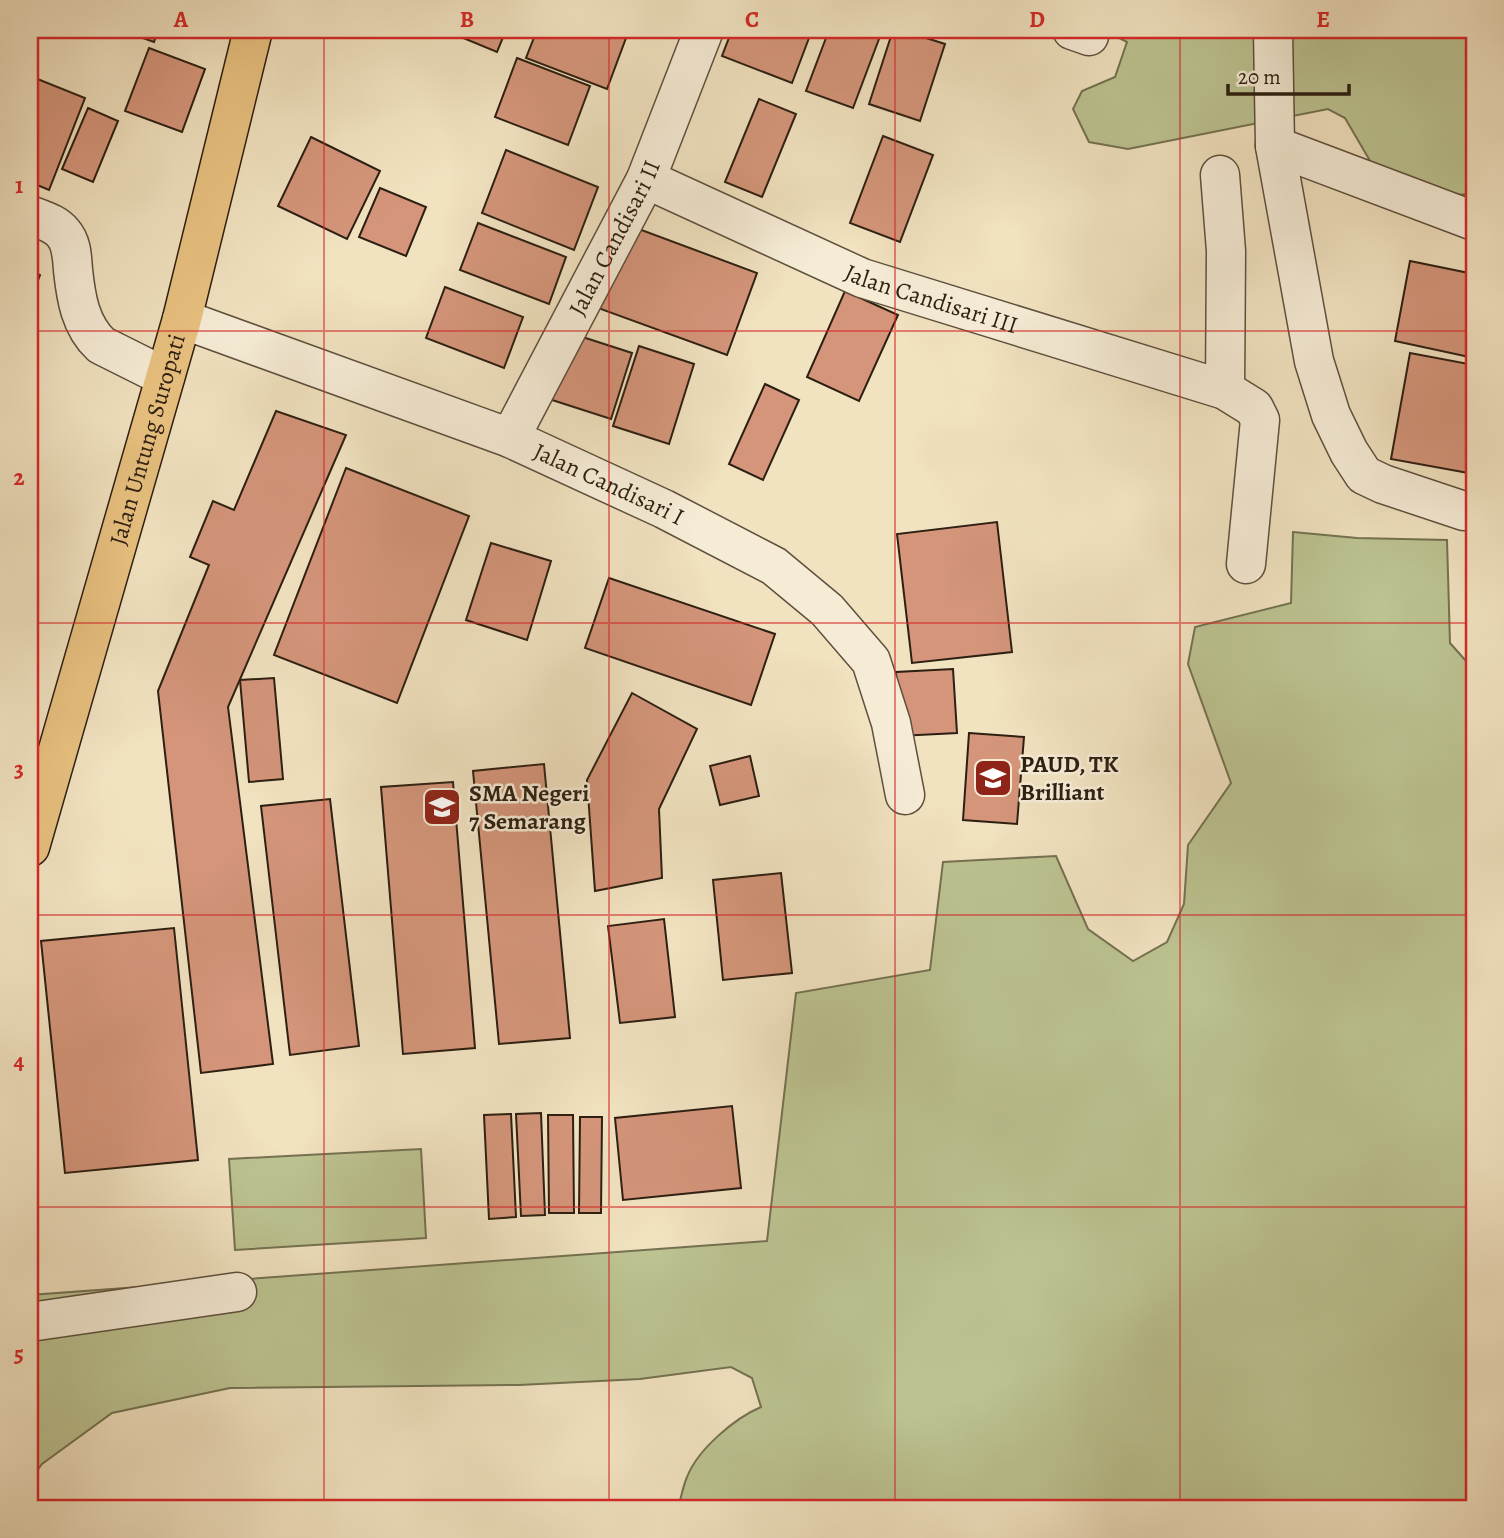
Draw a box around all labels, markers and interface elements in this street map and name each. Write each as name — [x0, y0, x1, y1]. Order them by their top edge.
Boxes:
text: A — [173, 4, 189, 35]
text: B — [460, 4, 474, 35]
text: C — [745, 4, 759, 35]
text: D — [1029, 4, 1045, 35]
text: E — [1316, 4, 1330, 35]
scale bar — [1228, 52, 1348, 96]
text: 20 m — [1238, 63, 1281, 91]
street label: Jalan Candisari II — [561, 155, 668, 321]
text: 1 — [15, 170, 23, 201]
street label: Jalan Candisari III — [839, 256, 1022, 341]
street label: Jalan Untung Suropati — [102, 330, 193, 549]
street label: Jalan Candisari I — [529, 435, 690, 533]
text: 2 — [13, 462, 25, 493]
place label: PAUD, TK Brilliant — [1020, 748, 1119, 808]
text: 3 — [14, 754, 24, 785]
school or university icon: PAUD, TK Brilliant — [972, 757, 1014, 799]
place label: SMA Negeri 7 Semarang — [469, 777, 589, 837]
school or university icon: SMA Negeri 7 Semarang — [421, 786, 463, 828]
text: 4 — [14, 1046, 25, 1077]
text: 5 — [14, 1338, 24, 1369]

